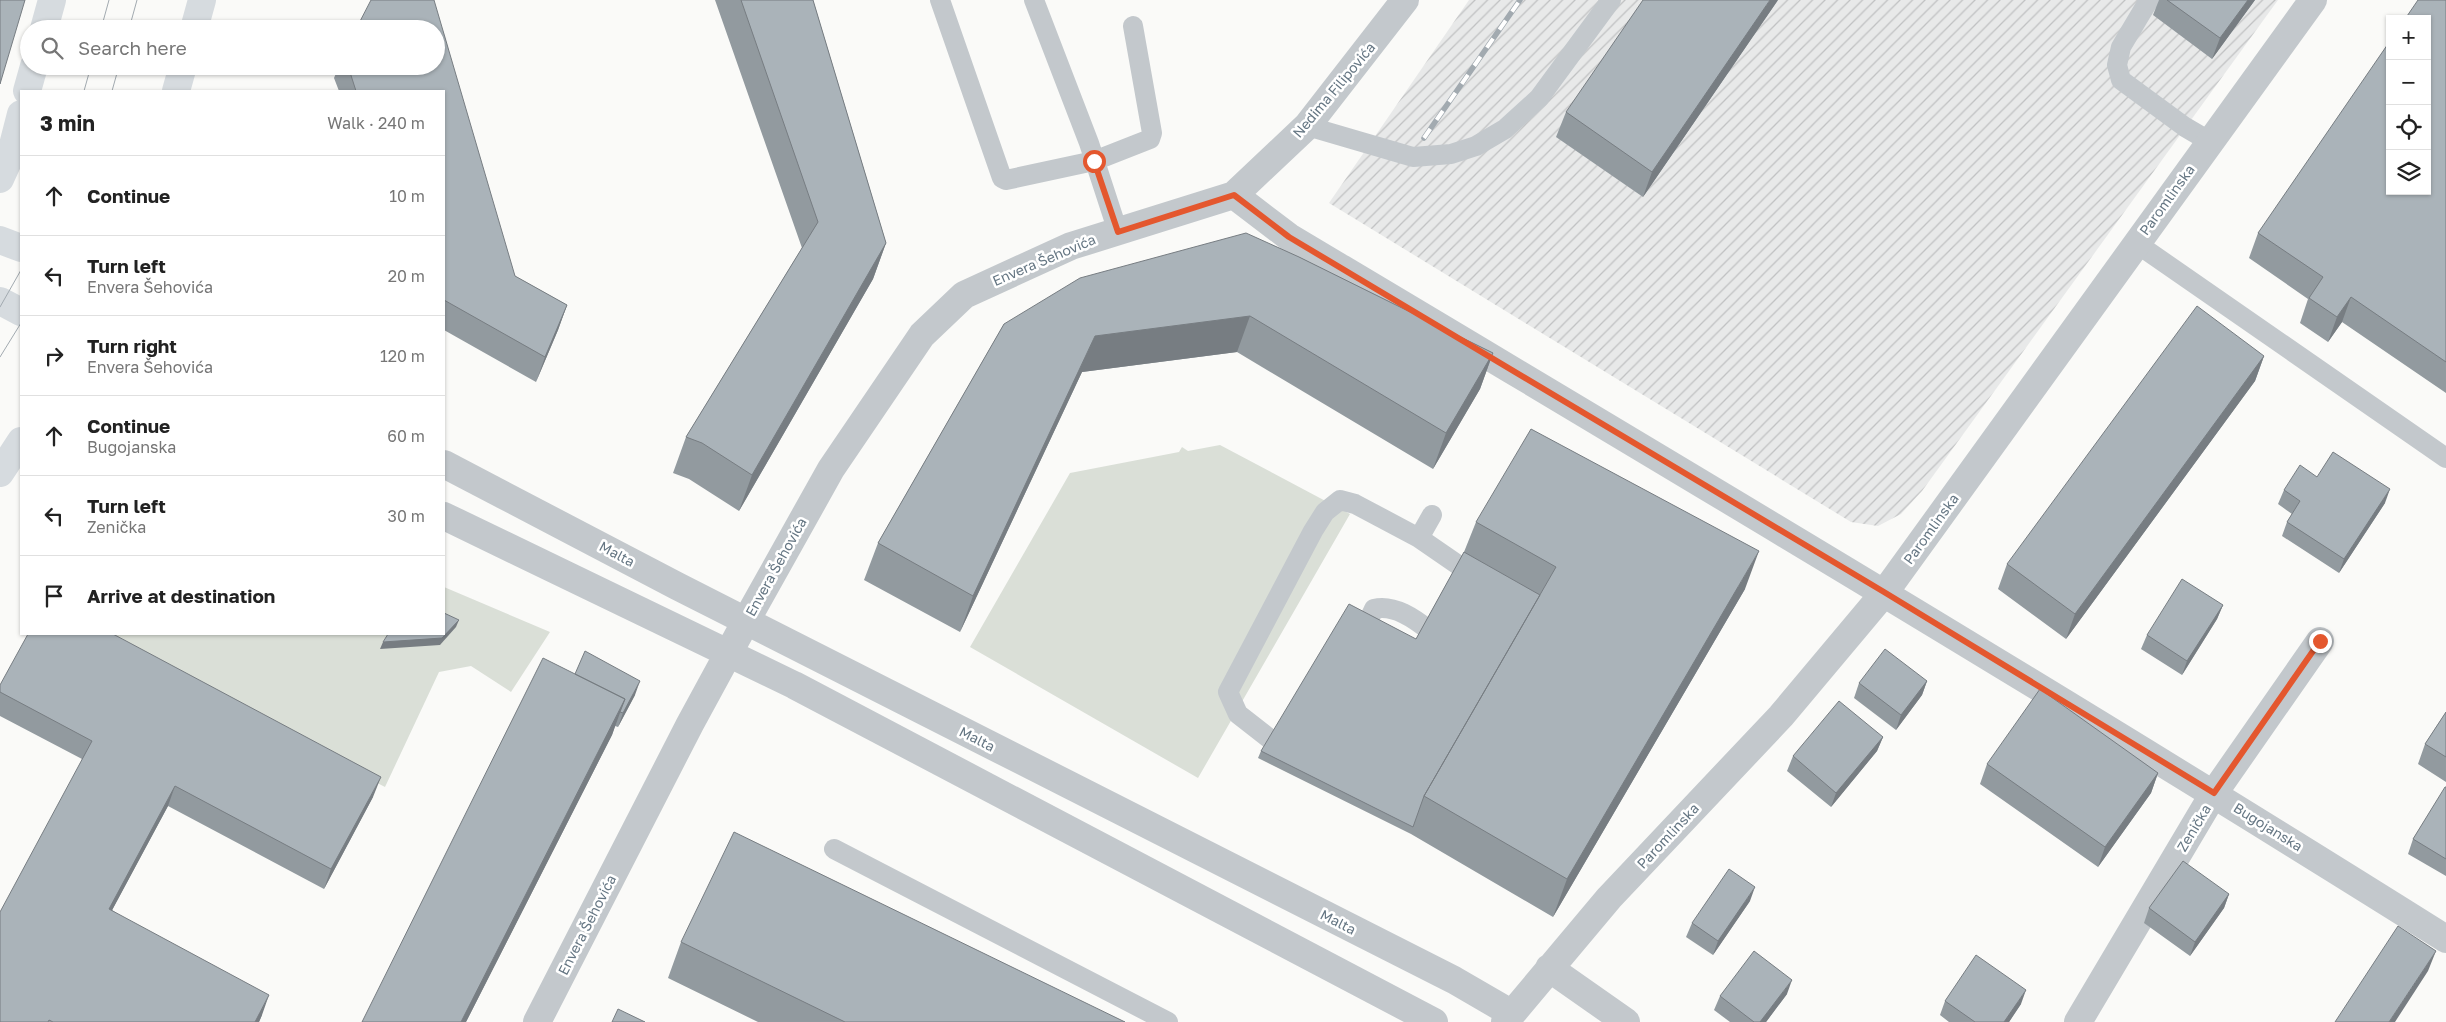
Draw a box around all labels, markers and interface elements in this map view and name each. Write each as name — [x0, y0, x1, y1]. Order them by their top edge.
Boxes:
map controls — [2386, 15, 2431, 195]
button: + — [2386, 15, 2431, 60]
search box — [20, 20, 445, 75]
icon: search — [38, 34, 66, 62]
text: Search here — [78, 36, 187, 59]
street label: Nedima Filipovića — [1289, 39, 1378, 141]
button: − — [2386, 60, 2431, 105]
button: locate — [2386, 105, 2431, 150]
text: 3 min — [40, 110, 95, 136]
text: Walk · 240 m — [327, 113, 425, 133]
route start — [1083, 150, 1106, 173]
button: layers — [2386, 150, 2431, 195]
street label: Paromlinska — [2135, 161, 2198, 238]
icon: ahead — [40, 182, 68, 210]
text: Continue — [87, 184, 170, 207]
text: 10 m — [389, 186, 425, 206]
street label: Envera Šehovića — [990, 230, 1098, 289]
text: Turn left — [87, 254, 166, 277]
icon: left — [40, 262, 68, 290]
text: 20 m — [388, 266, 425, 286]
text: Envera Šehovića — [87, 277, 213, 297]
text: Turn right — [87, 334, 177, 357]
icon: right — [40, 342, 68, 370]
text: 120 m — [380, 346, 425, 366]
text: Envera Šehovića — [87, 357, 213, 377]
text: Continue — [87, 414, 170, 437]
icon: ahead — [40, 422, 68, 450]
text: 60 m — [387, 426, 425, 446]
text: Bugojanska — [87, 437, 176, 457]
street label: Paromlinska — [1899, 490, 1962, 567]
text: Turn left — [87, 494, 166, 517]
icon: left — [40, 502, 68, 530]
text: 30 m — [388, 506, 425, 526]
street label: Envera Šehovića — [741, 514, 810, 619]
text: Zenička — [87, 517, 146, 537]
street label: Malta — [597, 537, 638, 570]
icon: arrive — [40, 582, 68, 610]
text: Arrive at destination — [87, 584, 275, 607]
route end — [2309, 630, 2332, 653]
street label: Malta — [957, 722, 998, 755]
street label: Bugojanska — [2231, 799, 2306, 855]
street label: Paromlinska — [1633, 800, 1702, 872]
street label: Zenička — [2173, 801, 2214, 854]
street label: Envera Šehovića — [554, 872, 619, 978]
street label: Malta — [1318, 905, 1359, 938]

